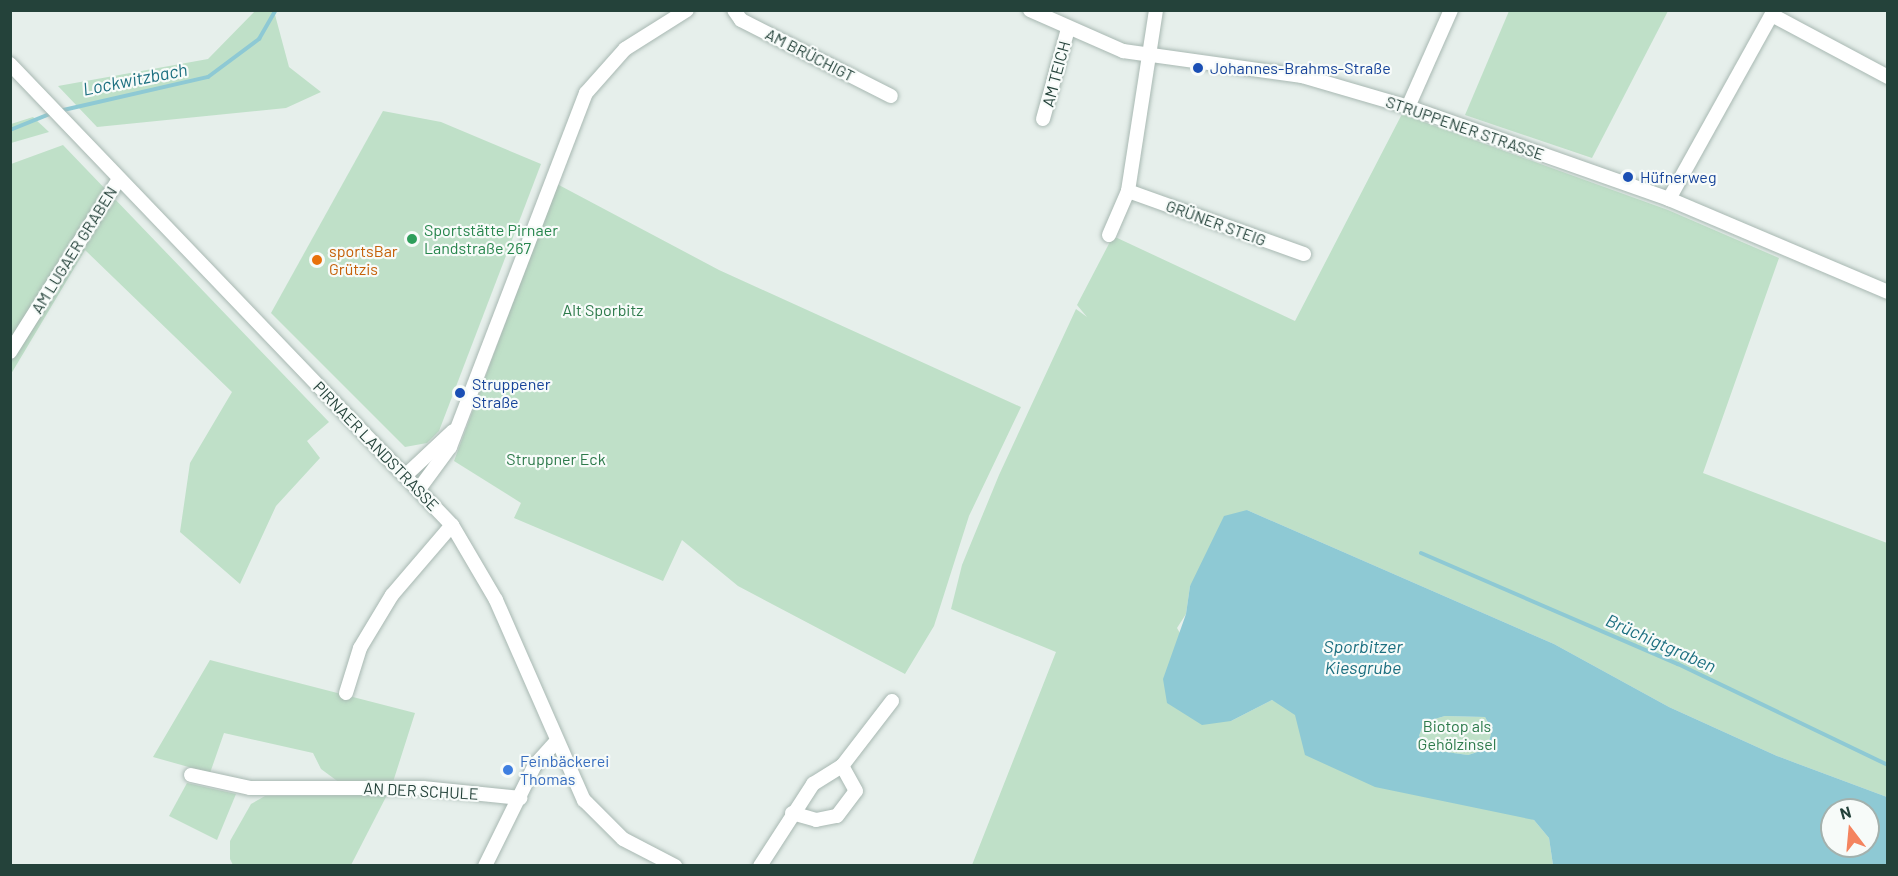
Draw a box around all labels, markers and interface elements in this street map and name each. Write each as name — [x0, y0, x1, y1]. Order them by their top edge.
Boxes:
street label: AM BRÜCHIGT — [762, 24, 858, 86]
street label: AM TEICH — [1038, 39, 1074, 109]
water label: Lockwitzbach — [81, 58, 189, 100]
place label: Johannes-Brahms-Straße — [1210, 58, 1391, 78]
marker: Johannes-Brahms-Straße — [1191, 61, 1205, 75]
street label: STRUPPENER STRASSE — [1383, 92, 1547, 164]
place label: Hüfnerweg — [1640, 167, 1716, 187]
marker: Hüfnerweg — [1621, 170, 1635, 184]
street label: AM LUGAER GRABEN — [27, 183, 121, 317]
street label: GRÜNER STEIG — [1163, 196, 1269, 250]
place label: Sportstätte Pirnaer Landstraße 267 — [424, 220, 558, 258]
marker: Sportstätte Pirnaer Landstraße 267 — [405, 232, 419, 246]
place label: sportsBar Grützis — [329, 241, 398, 279]
marker: sportsBar Grützis — [310, 253, 324, 267]
park label: Alt Sporbitz — [563, 300, 643, 320]
place label: Struppener Straße — [472, 374, 551, 412]
street label: PIRNAER LANDSTRASSE — [309, 377, 443, 515]
marker: Struppener Straße — [453, 386, 467, 400]
park label: Struppner Eck — [506, 449, 606, 469]
water label: Brüchigtgraben — [1603, 609, 1719, 677]
water label: Sporbitzer Kiesgrube — [1323, 636, 1403, 678]
park label: Biotop als Gehölzinsel — [1418, 716, 1496, 754]
place label: Feinbäckerei Thomas — [520, 751, 609, 789]
marker: Feinbäckerei Thomas — [501, 763, 515, 777]
street label: AN DER SCHULE — [363, 778, 479, 804]
north arrow — [1820, 798, 1880, 858]
text: N — [1838, 802, 1853, 823]

